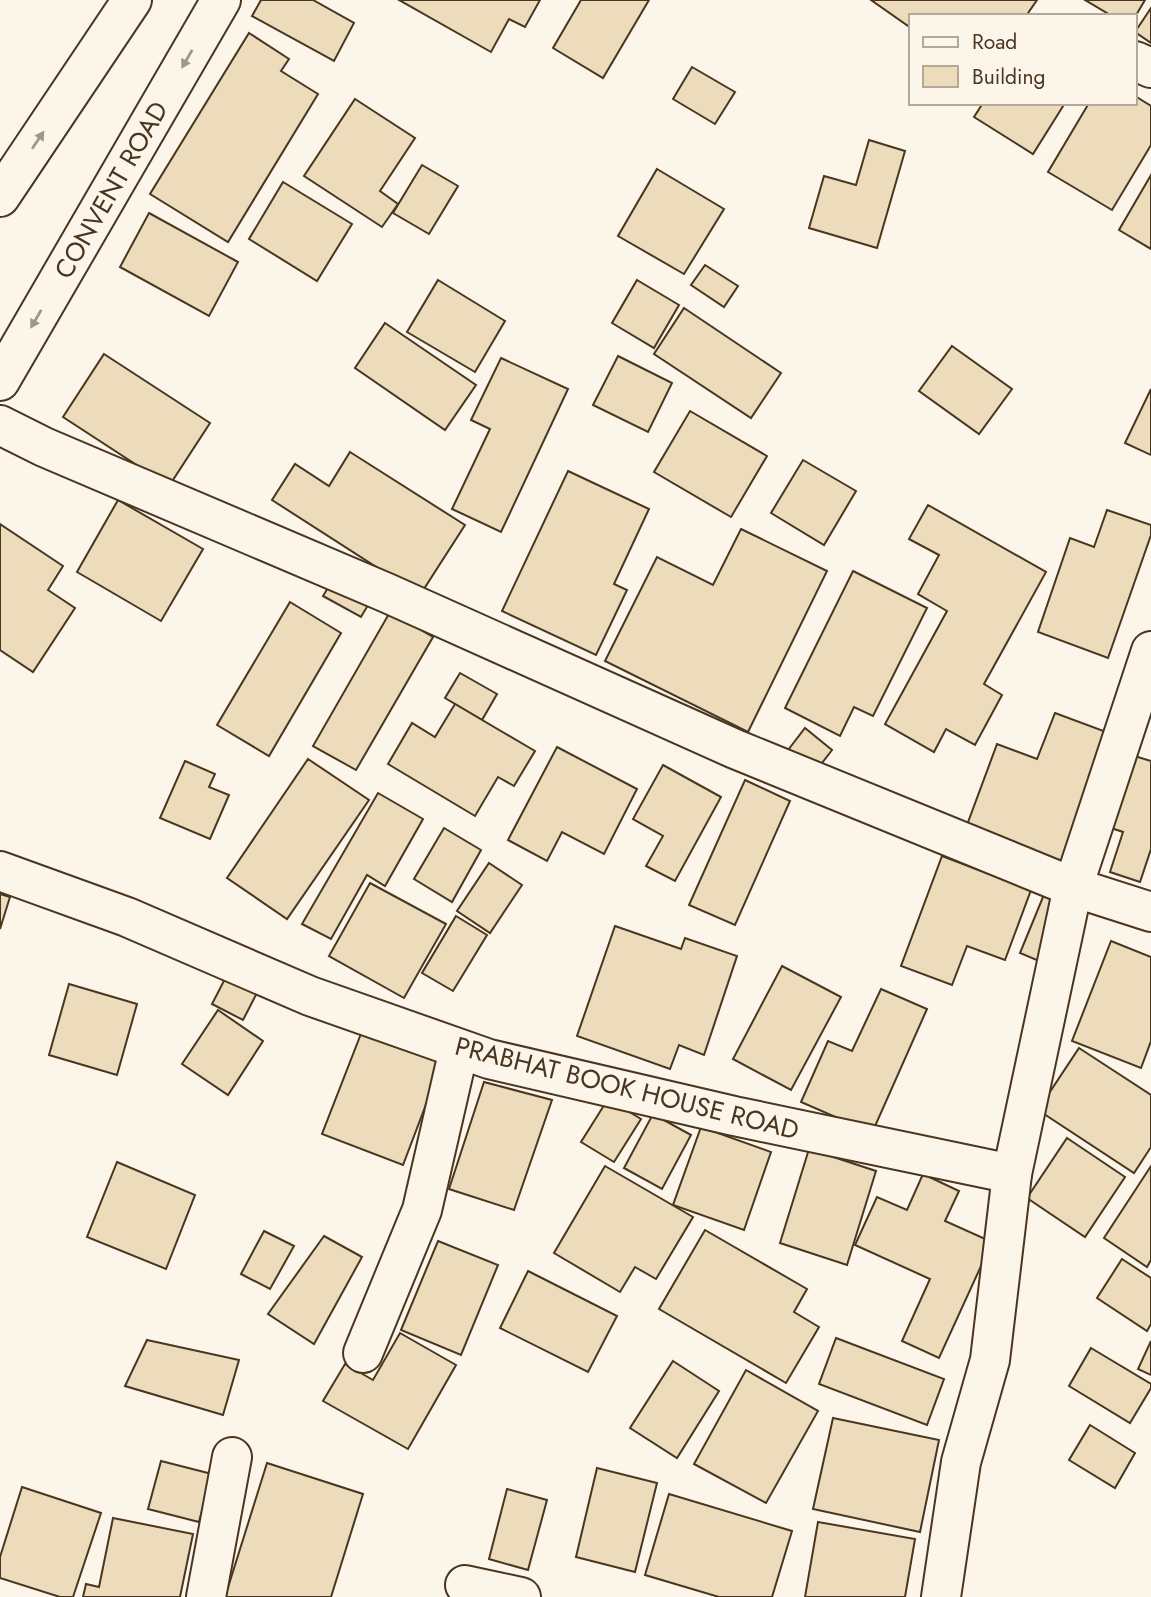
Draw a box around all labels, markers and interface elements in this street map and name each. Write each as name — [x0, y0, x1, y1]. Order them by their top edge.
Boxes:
legend — [909, 14, 1137, 105]
text: Road — [972, 27, 1017, 57]
one-way arrow — [181, 49, 193, 69]
text: Building — [972, 62, 1045, 92]
street label: CONVENT ROAD — [45, 94, 177, 286]
one-way arrow — [31, 131, 45, 149]
one-way arrow — [30, 310, 42, 329]
street label: PRABHAT BOOK HOUSE ROAD — [451, 1027, 803, 1149]

